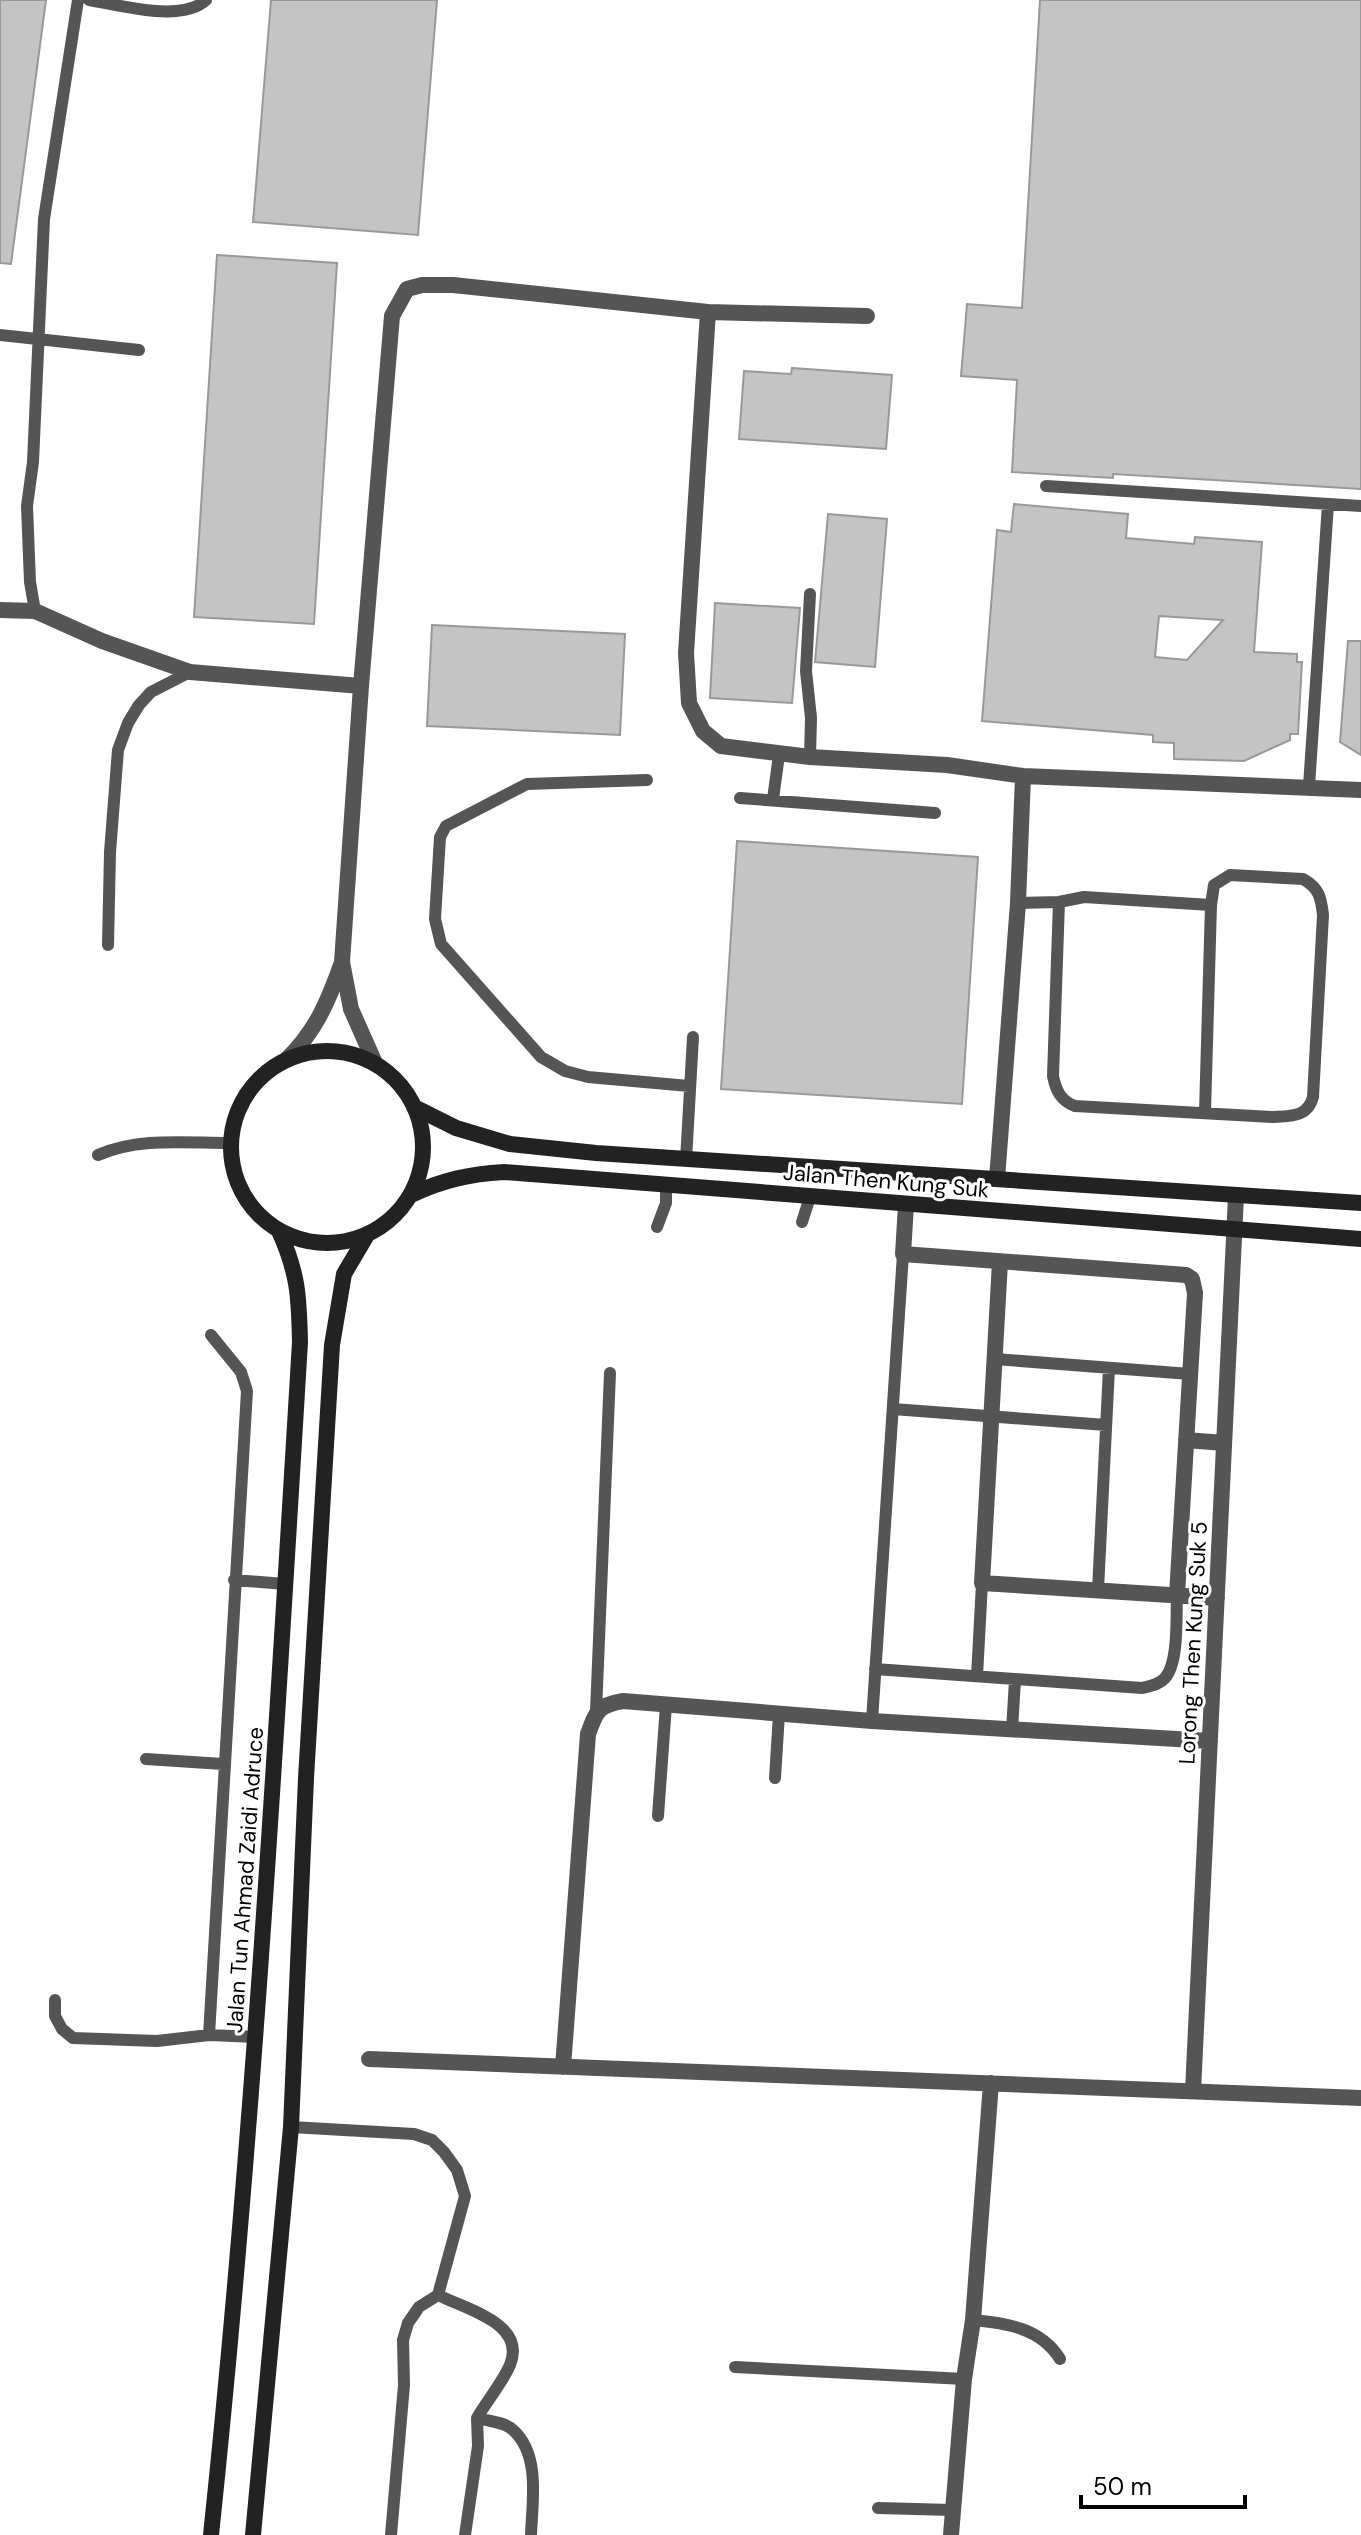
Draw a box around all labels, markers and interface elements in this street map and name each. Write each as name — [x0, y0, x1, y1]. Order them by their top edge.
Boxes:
street label: Jalan Then Kung Suk — [782, 1158, 990, 1204]
street label: Lorong Then Kung Suk 5 — [1172, 1521, 1214, 1765]
street label: Jalan Tun Ahmad Zaidi Adruce — [220, 1726, 270, 2034]
scale bar — [1081, 2459, 1245, 2509]
text: 50 m — [1093, 2471, 1152, 2502]

